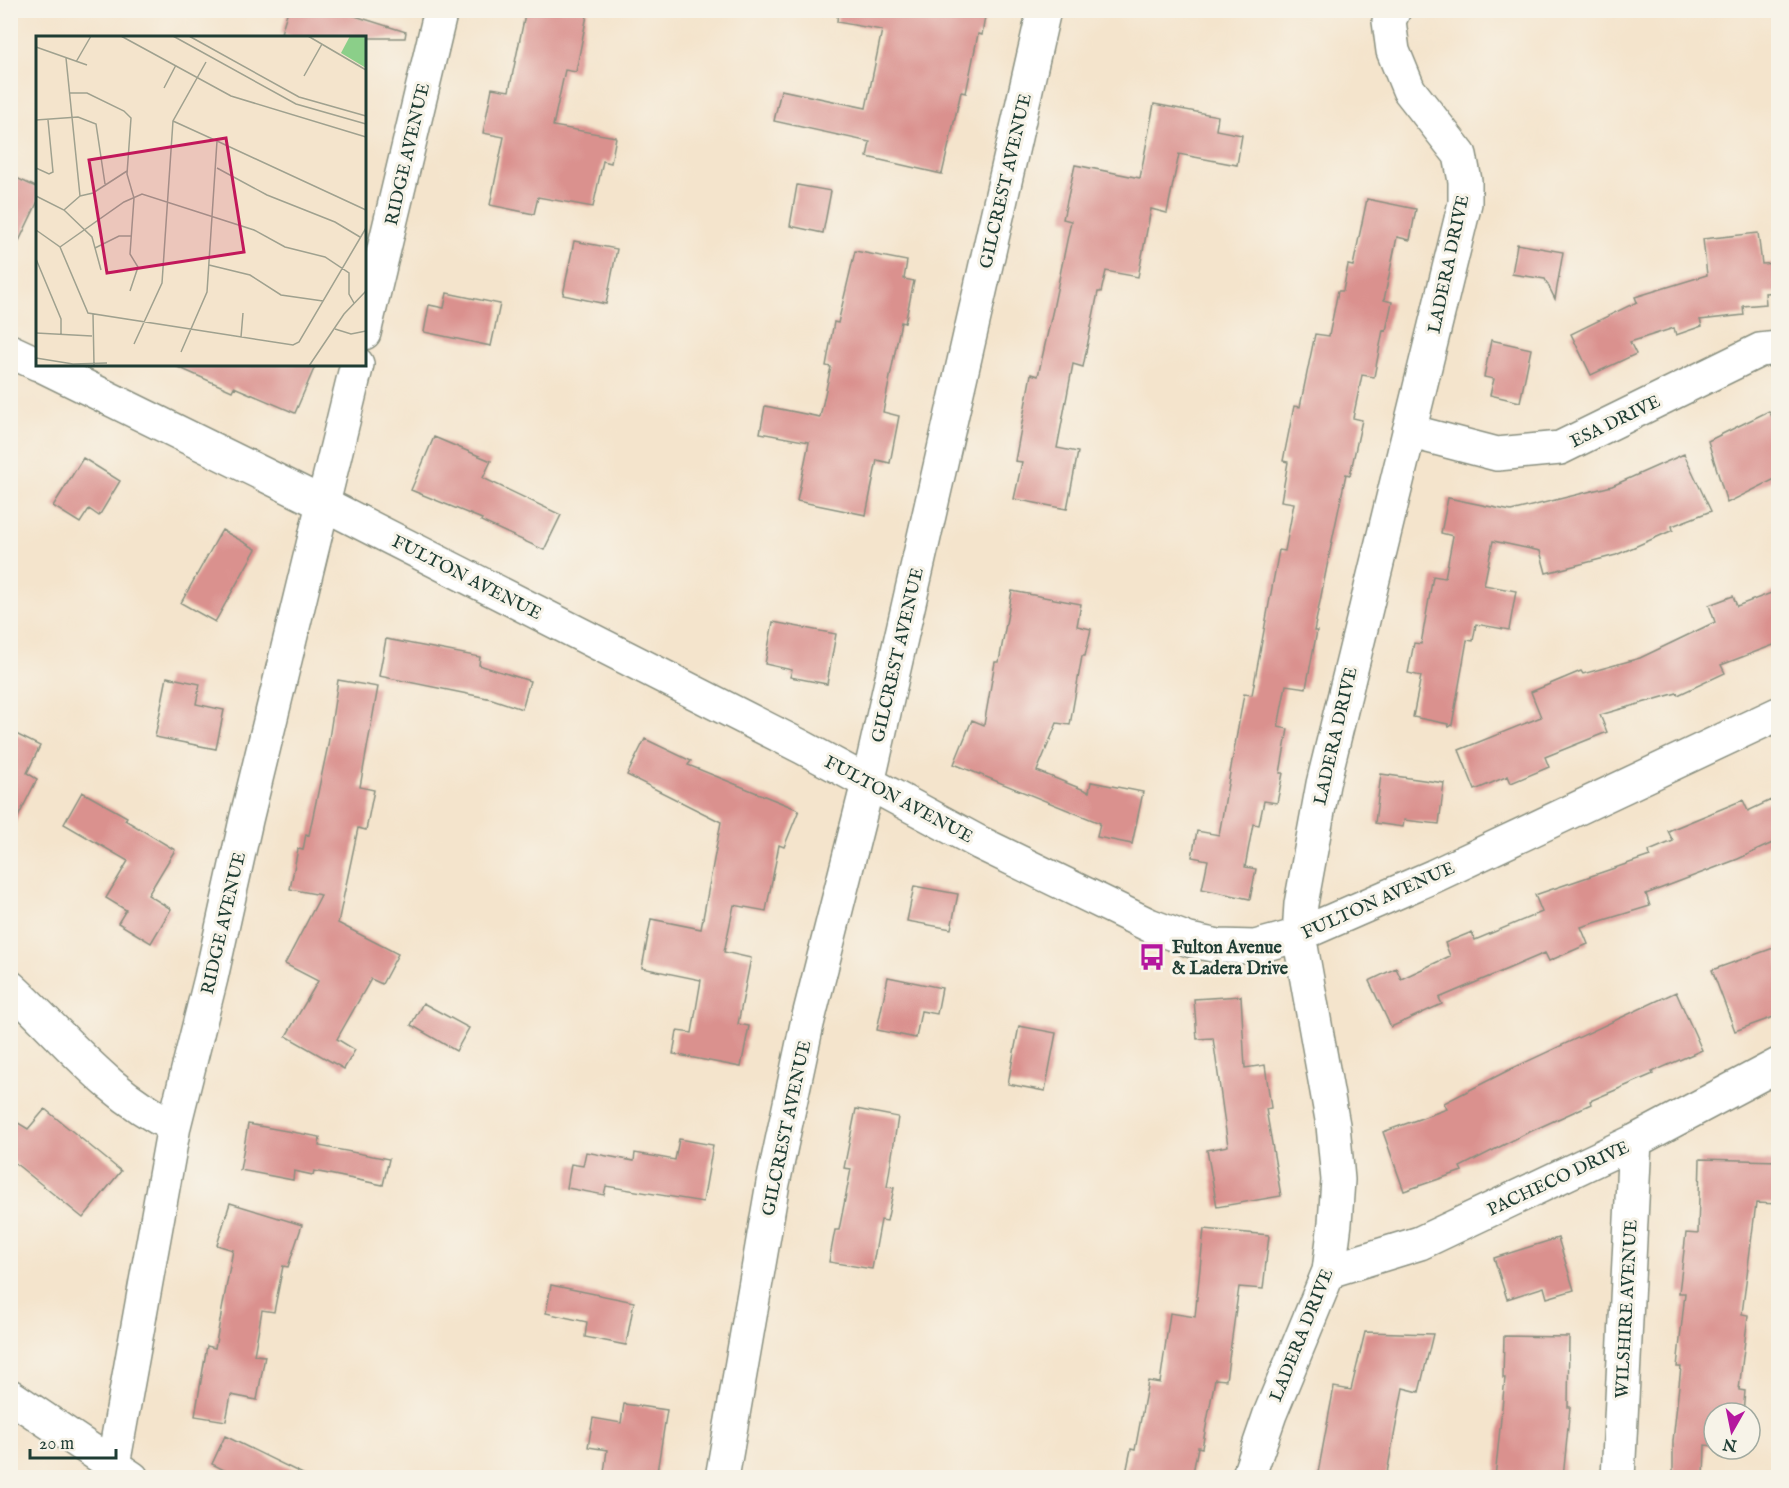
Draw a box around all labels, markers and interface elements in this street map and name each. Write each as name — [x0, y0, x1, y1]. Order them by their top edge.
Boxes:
inset map — [36, 36, 366, 366]
street label: RIDGE AVENUE — [381, 81, 436, 228]
street label: GILCREST AVENUE — [975, 92, 1038, 271]
street label: LADERA DRIVE — [1424, 193, 1475, 336]
street label: ESA DRIVE — [1567, 391, 1665, 454]
street label: FULTON AVENUE — [388, 531, 545, 626]
street label: GILCREST AVENUE — [867, 566, 930, 745]
street label: LADERA DRIVE — [1309, 665, 1364, 808]
street label: FULTON AVENUE — [820, 751, 977, 849]
street label: RIDGE AVENUE — [197, 850, 252, 997]
street label: FULTON AVENUE — [1299, 857, 1459, 945]
place label: Fulton Avenue & Ladera Drive — [1172, 937, 1289, 981]
bus stop icon: Fulton Avenue & Ladera Drive — [1137, 942, 1167, 972]
street label: GILCREST AVENUE — [758, 1038, 817, 1218]
street label: PACHECO DRIVE — [1484, 1136, 1633, 1222]
street label: WILSHIRE AVENUE — [1611, 1219, 1644, 1399]
street label: LADERA DRIVE — [1265, 1266, 1339, 1405]
north arrow — [1702, 1401, 1762, 1461]
scale bar — [30, 1422, 116, 1460]
text: 20 m — [39, 1433, 74, 1456]
text: N — [1721, 1433, 1739, 1455]

